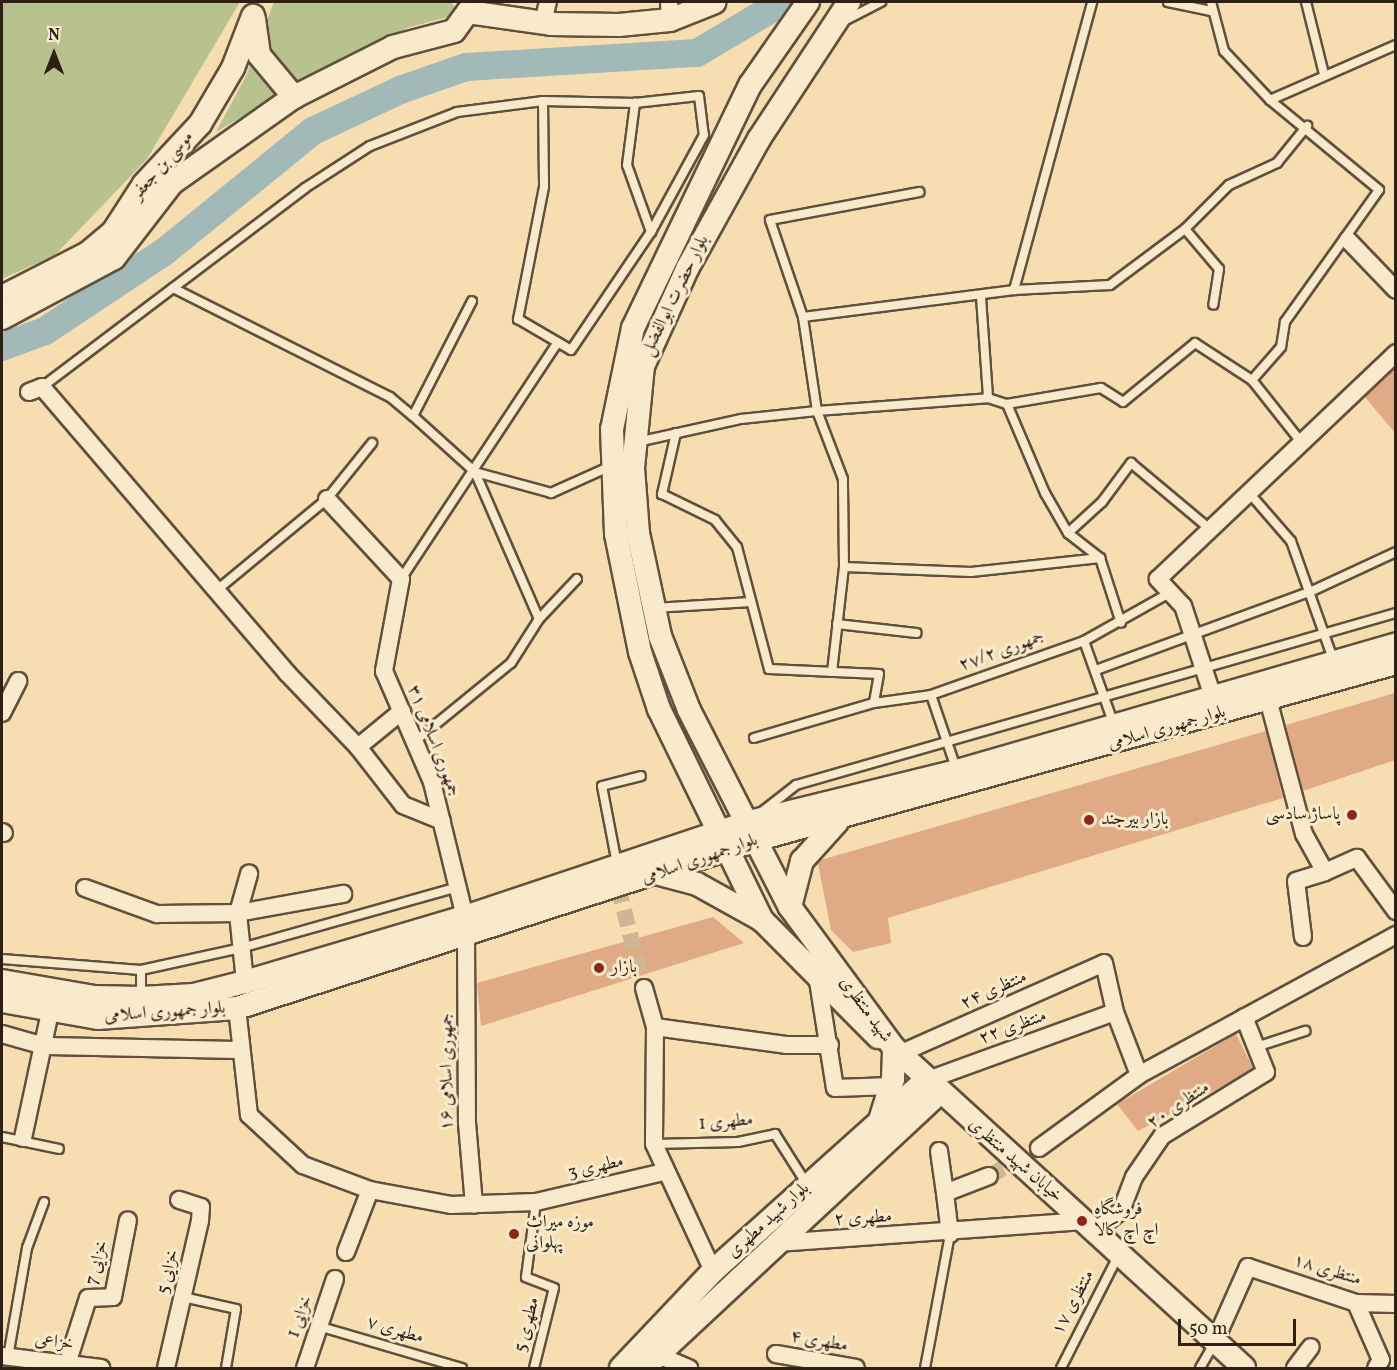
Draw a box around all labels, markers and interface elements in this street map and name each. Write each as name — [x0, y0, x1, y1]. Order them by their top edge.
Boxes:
north arrow — [24, 24, 84, 84]
text: N — [48, 25, 60, 47]
street label: موسی بن جعفر — [127, 127, 199, 205]
street label: بلوار حضرت ابوالفضل — [637, 232, 715, 360]
street label: جمهوری ۲۷/۲ — [956, 627, 1048, 677]
street label: جمهوری اسلامی ۳۱ — [402, 682, 464, 800]
street label: بلوار جمهوری اسلامی — [1106, 702, 1228, 756]
place label: پاساژ سادسی — [1266, 804, 1340, 826]
marker: پاساژ سادسی — [1345, 808, 1359, 822]
place label: بازار بیرجند — [1101, 809, 1168, 831]
marker: بازار بیرجند — [1082, 813, 1096, 827]
street label: بلوار جمهوری اسلامی — [639, 830, 761, 890]
place label: بازار — [611, 957, 637, 979]
marker: بازار — [592, 961, 606, 975]
street label: منتظری ۲۴ — [958, 967, 1030, 1015]
street label: شهید منتظری — [834, 973, 896, 1047]
street label: بلوار جمهوری اسلامی — [104, 998, 226, 1028]
street label: منتظری ۲۲ — [976, 1006, 1050, 1050]
street label: جمهوری اسلامی ۱۶ — [437, 1013, 459, 1131]
street label: منتظری ۲۰ — [1144, 1077, 1214, 1135]
street label: مطهری 1 — [698, 1110, 754, 1136]
street label: خیابان شهید منتظری — [963, 1114, 1067, 1208]
street label: مطهری 3 — [566, 1151, 626, 1185]
street label: بلوار شهید مطهری — [723, 1178, 815, 1264]
place label: فروشگاه اچ اچ کالا — [1094, 1200, 1158, 1242]
street label: مطهری ۲ — [833, 1207, 893, 1231]
place label: موزه میراث پهلوانی — [526, 1213, 594, 1256]
marker: فروشگاه اچ اچ کالا — [1075, 1214, 1089, 1228]
marker: موزه میراث پهلوانی — [507, 1227, 521, 1241]
street label: خزایی 7 — [82, 1238, 114, 1288]
street label: خزایی 5 — [153, 1248, 185, 1296]
street label: منتظری ۱۸ — [1290, 1250, 1364, 1292]
street label: منتظری ۱۷ — [1048, 1267, 1100, 1339]
street label: خزایی 1 — [284, 1293, 318, 1341]
street label: مطهری 5 — [511, 1295, 545, 1355]
scale bar — [1181, 1307, 1300, 1345]
street label: مطهری ۷ — [364, 1313, 426, 1349]
text: 50 m — [1189, 1317, 1228, 1342]
street label: مطهری ۴ — [789, 1326, 849, 1358]
street label: خزاعی — [33, 1330, 75, 1356]

